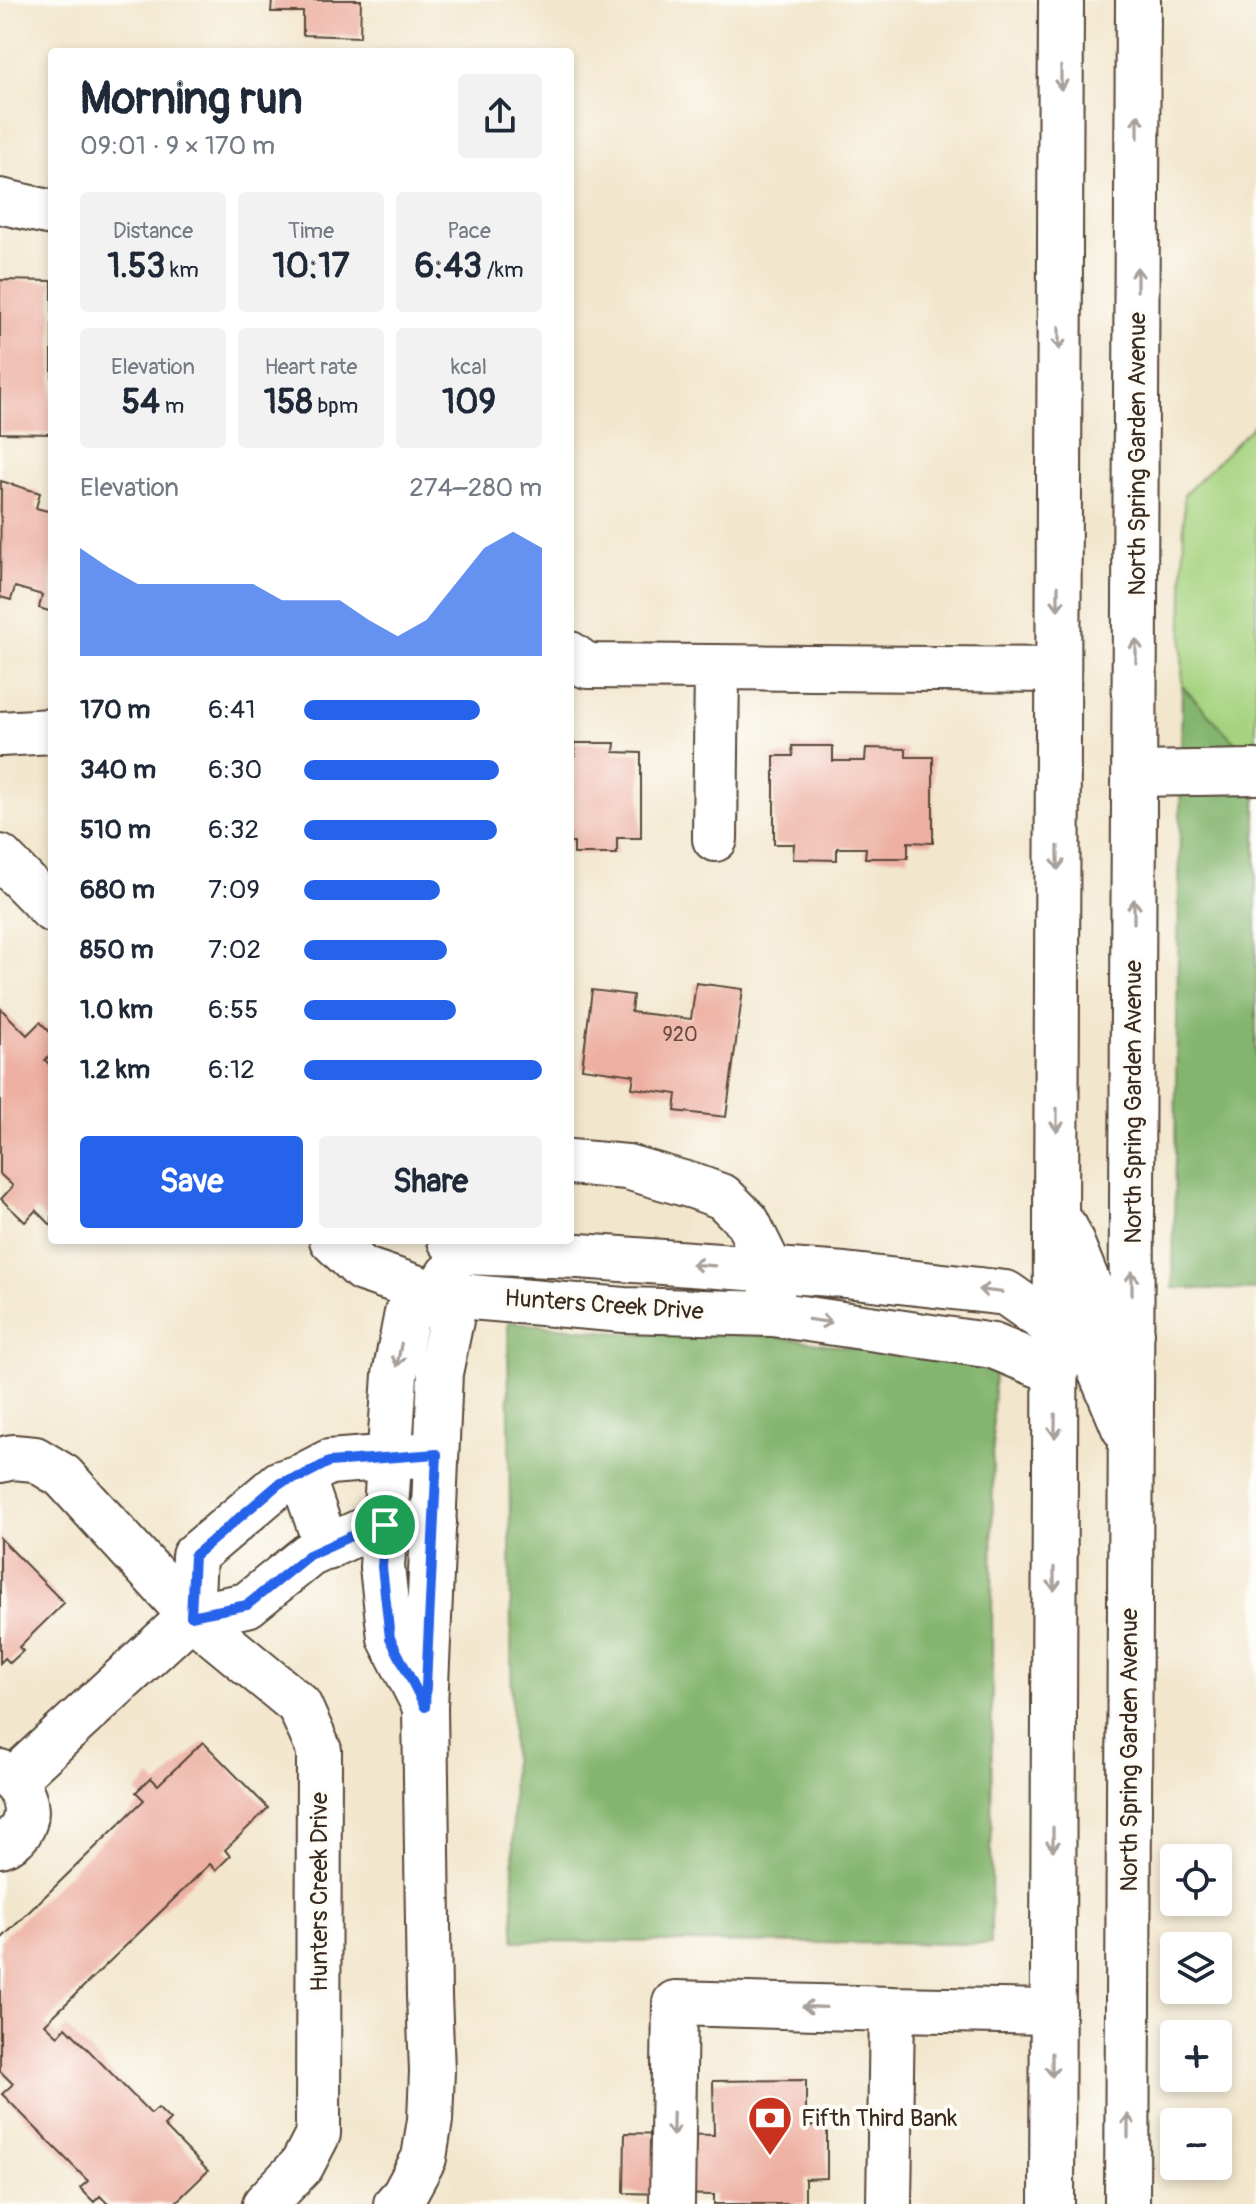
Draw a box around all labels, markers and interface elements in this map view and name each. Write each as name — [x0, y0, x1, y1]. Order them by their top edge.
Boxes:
one-way arrow — [1053, 64, 1069, 91]
text: Morning run — [80, 72, 303, 127]
button: share — [458, 74, 542, 158]
one-way arrow — [1130, 113, 1146, 140]
text: 09:01 · 9 × 170 m — [80, 130, 275, 162]
text: Distance — [113, 217, 193, 245]
text: Time — [288, 217, 334, 245]
text: Pace — [447, 217, 491, 245]
text: 1.53 — [107, 245, 165, 288]
text: 10:17 — [273, 245, 349, 288]
text: 6:43 — [415, 245, 482, 288]
text: km — [165, 256, 199, 284]
text: /km — [482, 256, 523, 284]
one-way arrow — [1129, 266, 1145, 293]
street label: North Spring Garden Avenue — [1123, 312, 1152, 596]
one-way arrow — [1052, 324, 1067, 351]
text: Elevation — [111, 353, 195, 381]
text: Heart rate — [265, 353, 357, 381]
text: kcal — [451, 353, 487, 381]
text: 54 — [122, 381, 160, 424]
text: 158 — [264, 381, 313, 424]
text: 109 — [442, 381, 496, 424]
text: m — [160, 392, 184, 420]
text: bpm — [313, 392, 358, 420]
text: Elevation — [80, 472, 179, 504]
text: 274–280 m — [409, 472, 542, 504]
one-way arrow — [1050, 584, 1066, 611]
one-way arrow — [1128, 638, 1144, 665]
text: 170 m — [80, 694, 150, 726]
text: 6:41 — [208, 694, 255, 726]
text: 340 m — [80, 754, 156, 786]
text: 6:30 — [208, 754, 262, 786]
text: 510 m — [80, 814, 151, 846]
text: 6:32 — [208, 814, 259, 846]
one-way arrow — [1050, 844, 1066, 871]
text: 680 m — [80, 874, 155, 906]
text: 7:09 — [208, 874, 260, 906]
one-way arrow — [1126, 898, 1142, 925]
text: 850 m — [80, 934, 154, 966]
text: 7:02 — [208, 934, 261, 966]
street label: North Spring Garden Avenue — [1119, 960, 1148, 1244]
text: 1.0 km — [80, 994, 153, 1026]
text: 6:55 — [208, 994, 258, 1026]
house number: 920 — [662, 1022, 698, 1047]
text: 1.2 km — [80, 1054, 150, 1086]
text: 6:12 — [208, 1054, 255, 1086]
one-way arrow — [1049, 1106, 1065, 1133]
button: Save — [80, 1136, 303, 1228]
button: Share — [319, 1136, 542, 1228]
one-way arrow — [691, 1257, 717, 1272]
one-way arrow — [1124, 1270, 1140, 1297]
street label: Hunters Creek Drive — [503, 1284, 705, 1326]
one-way arrow — [977, 1284, 1004, 1299]
one-way arrow — [807, 1314, 833, 1329]
one-way arrow — [390, 1342, 405, 1368]
one-way arrow — [1047, 1412, 1063, 1439]
pin — [351, 1491, 419, 1559]
icon: arrive — [363, 1503, 407, 1547]
one-way arrow — [1046, 1565, 1062, 1592]
street label: North Spring Garden Avenue — [1115, 1608, 1144, 1892]
street label: Hunters Creek Drive — [305, 1792, 334, 1992]
one-way arrow — [1045, 1825, 1061, 1852]
map controls — [1160, 1844, 1232, 2180]
button: locate — [1160, 1844, 1232, 1916]
button: layers — [1160, 1932, 1232, 2004]
one-way arrow — [801, 2000, 828, 2015]
button: + — [1160, 2020, 1232, 2092]
one-way arrow — [1045, 2051, 1060, 2078]
bank icon: Fifth Third Bank — [746, 2094, 794, 2157]
place label: Fifth Third Bank — [801, 2104, 957, 2133]
button: − — [1160, 2108, 1232, 2180]
one-way arrow — [665, 2110, 681, 2137]
one-way arrow — [1120, 2113, 1136, 2140]

